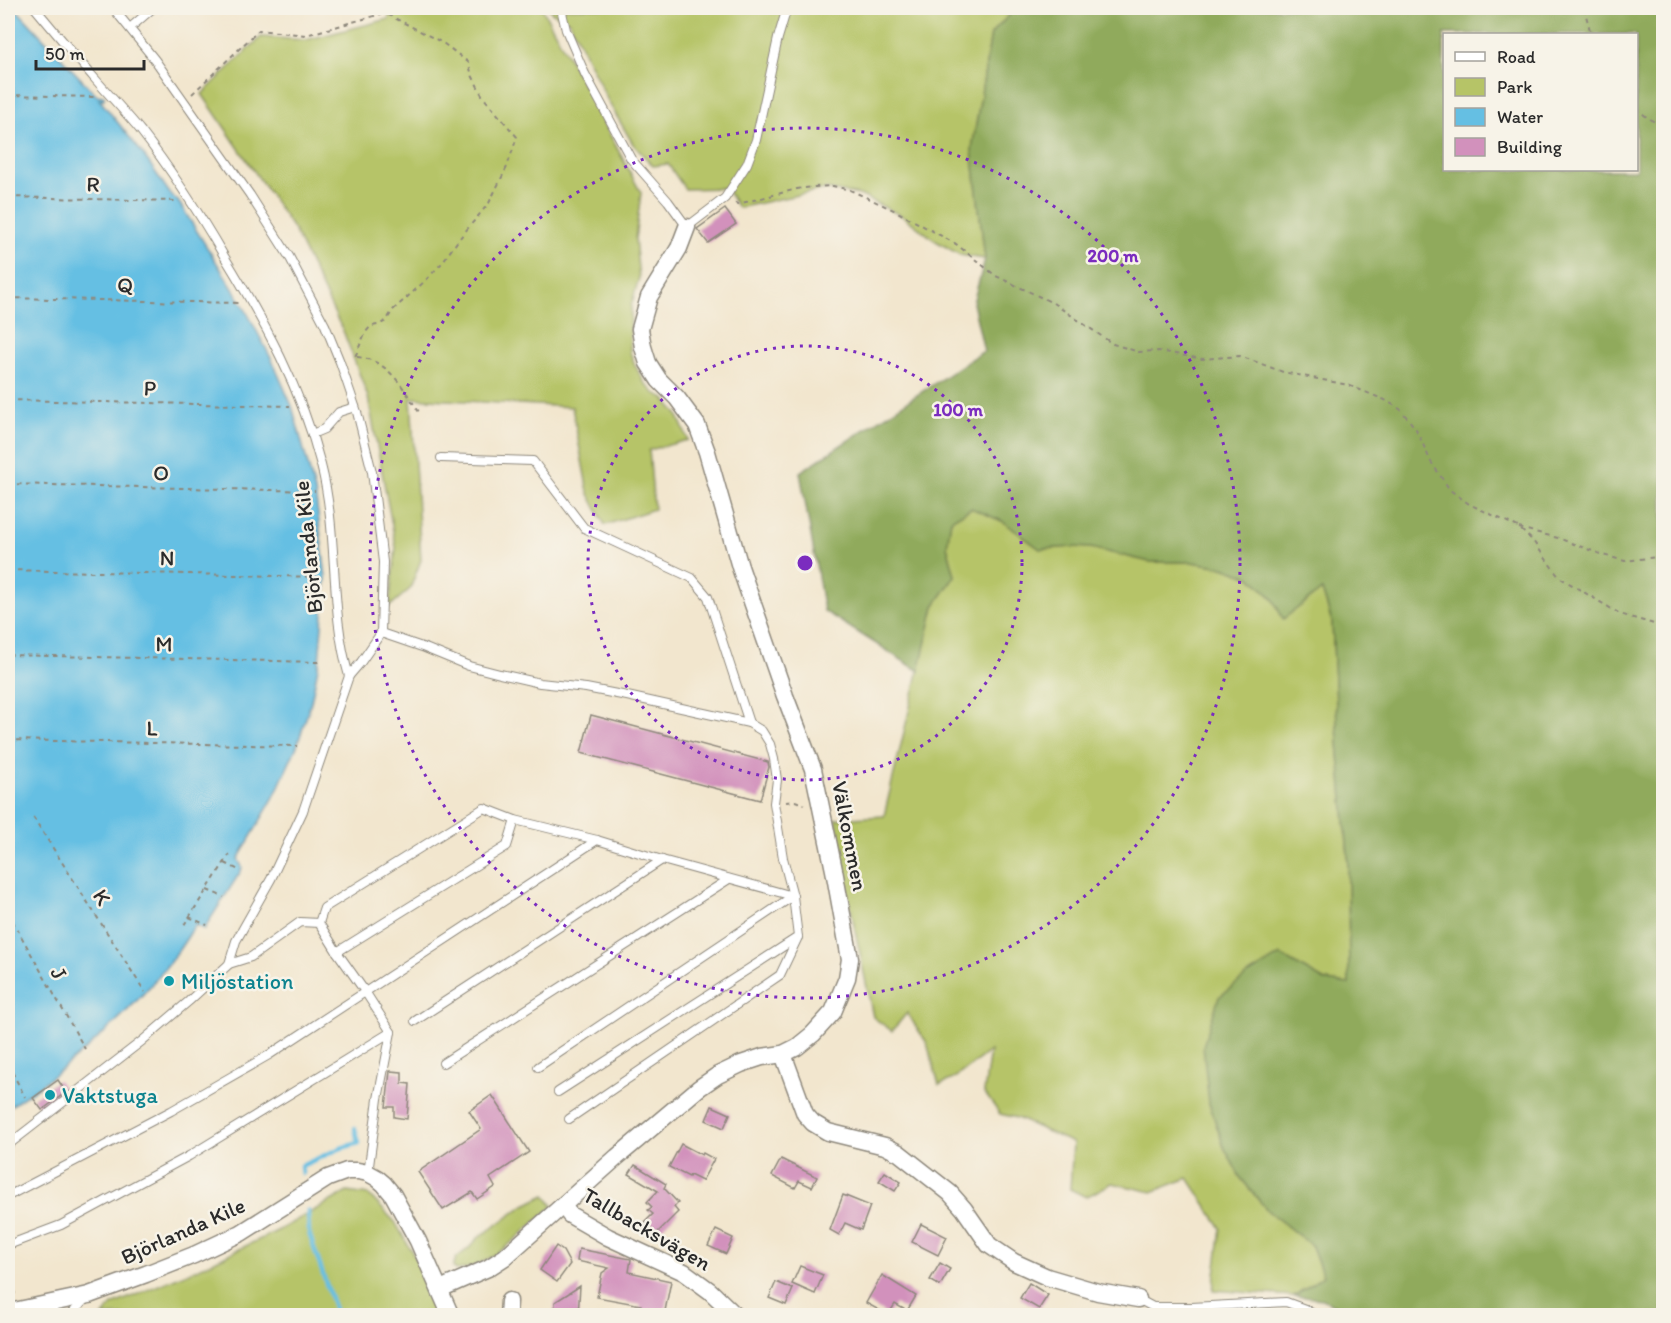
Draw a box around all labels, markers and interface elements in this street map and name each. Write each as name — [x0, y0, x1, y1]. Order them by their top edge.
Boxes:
scale bar — [36, 33, 144, 71]
legend — [1443, 33, 1638, 171]
text: 50 m — [45, 43, 85, 65]
text: Road — [1497, 46, 1536, 68]
text: Park — [1497, 76, 1532, 98]
text: Water — [1497, 106, 1543, 128]
text: Building — [1497, 136, 1563, 158]
street label: R — [86, 170, 100, 198]
text: 200 m — [1088, 245, 1139, 267]
street label: Q — [117, 271, 133, 299]
street label: P — [143, 374, 157, 402]
text: 100 m — [933, 399, 984, 421]
street label: O — [153, 459, 169, 487]
street label: Björlanda Kile — [288, 479, 328, 615]
street label: N — [159, 544, 175, 572]
centre of rings — [795, 553, 815, 573]
street label: M — [155, 630, 173, 658]
street label: L — [146, 714, 158, 742]
street label: Välkommen — [826, 779, 874, 894]
street label: K — [87, 884, 117, 910]
street label: J — [45, 962, 73, 985]
place label: Miljöstation — [181, 968, 294, 995]
marker: Miljöstation — [162, 974, 176, 988]
place label: Vaktstuga — [62, 1082, 158, 1109]
marker: Vaktstuga — [43, 1088, 57, 1102]
street label: Tallbacksvägen — [578, 1181, 716, 1277]
street label: Björlanda Kile — [117, 1192, 249, 1270]

